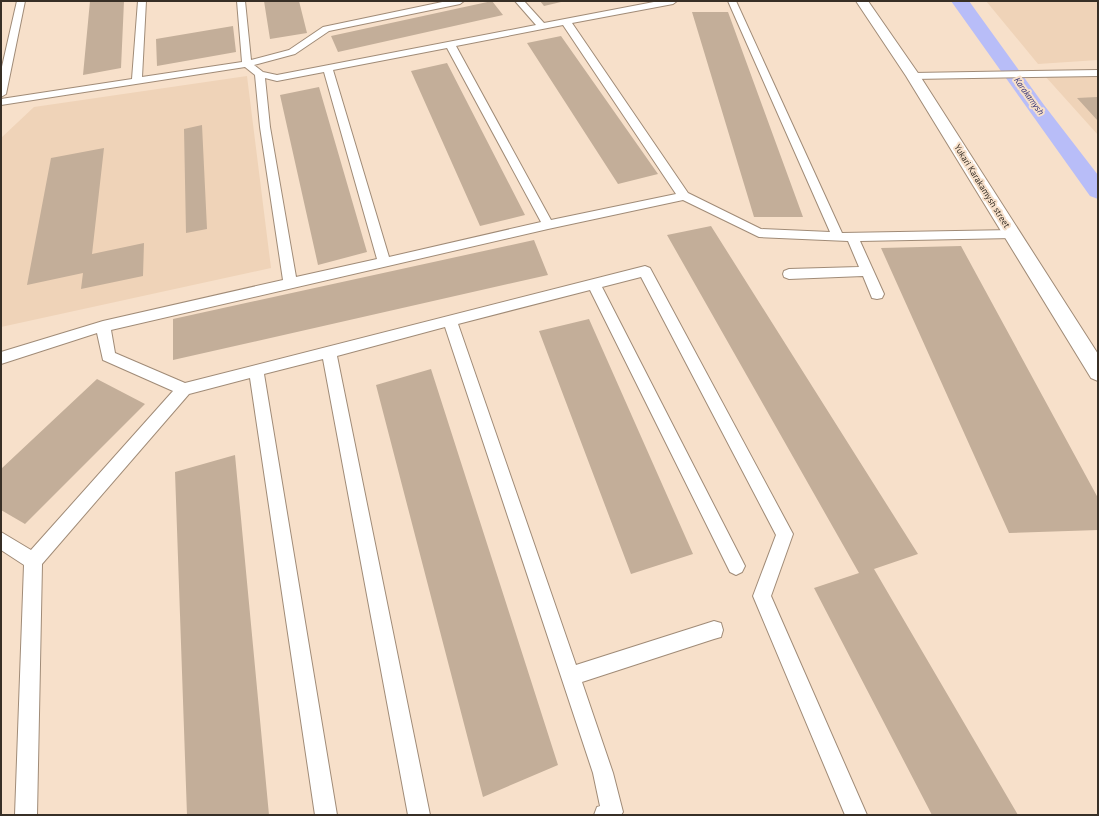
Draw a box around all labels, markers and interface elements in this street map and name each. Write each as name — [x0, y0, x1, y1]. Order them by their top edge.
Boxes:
water label: Karakamysh — [1012, 75, 1047, 117]
street label: Yukari Karakamysh street — [952, 142, 1013, 230]

